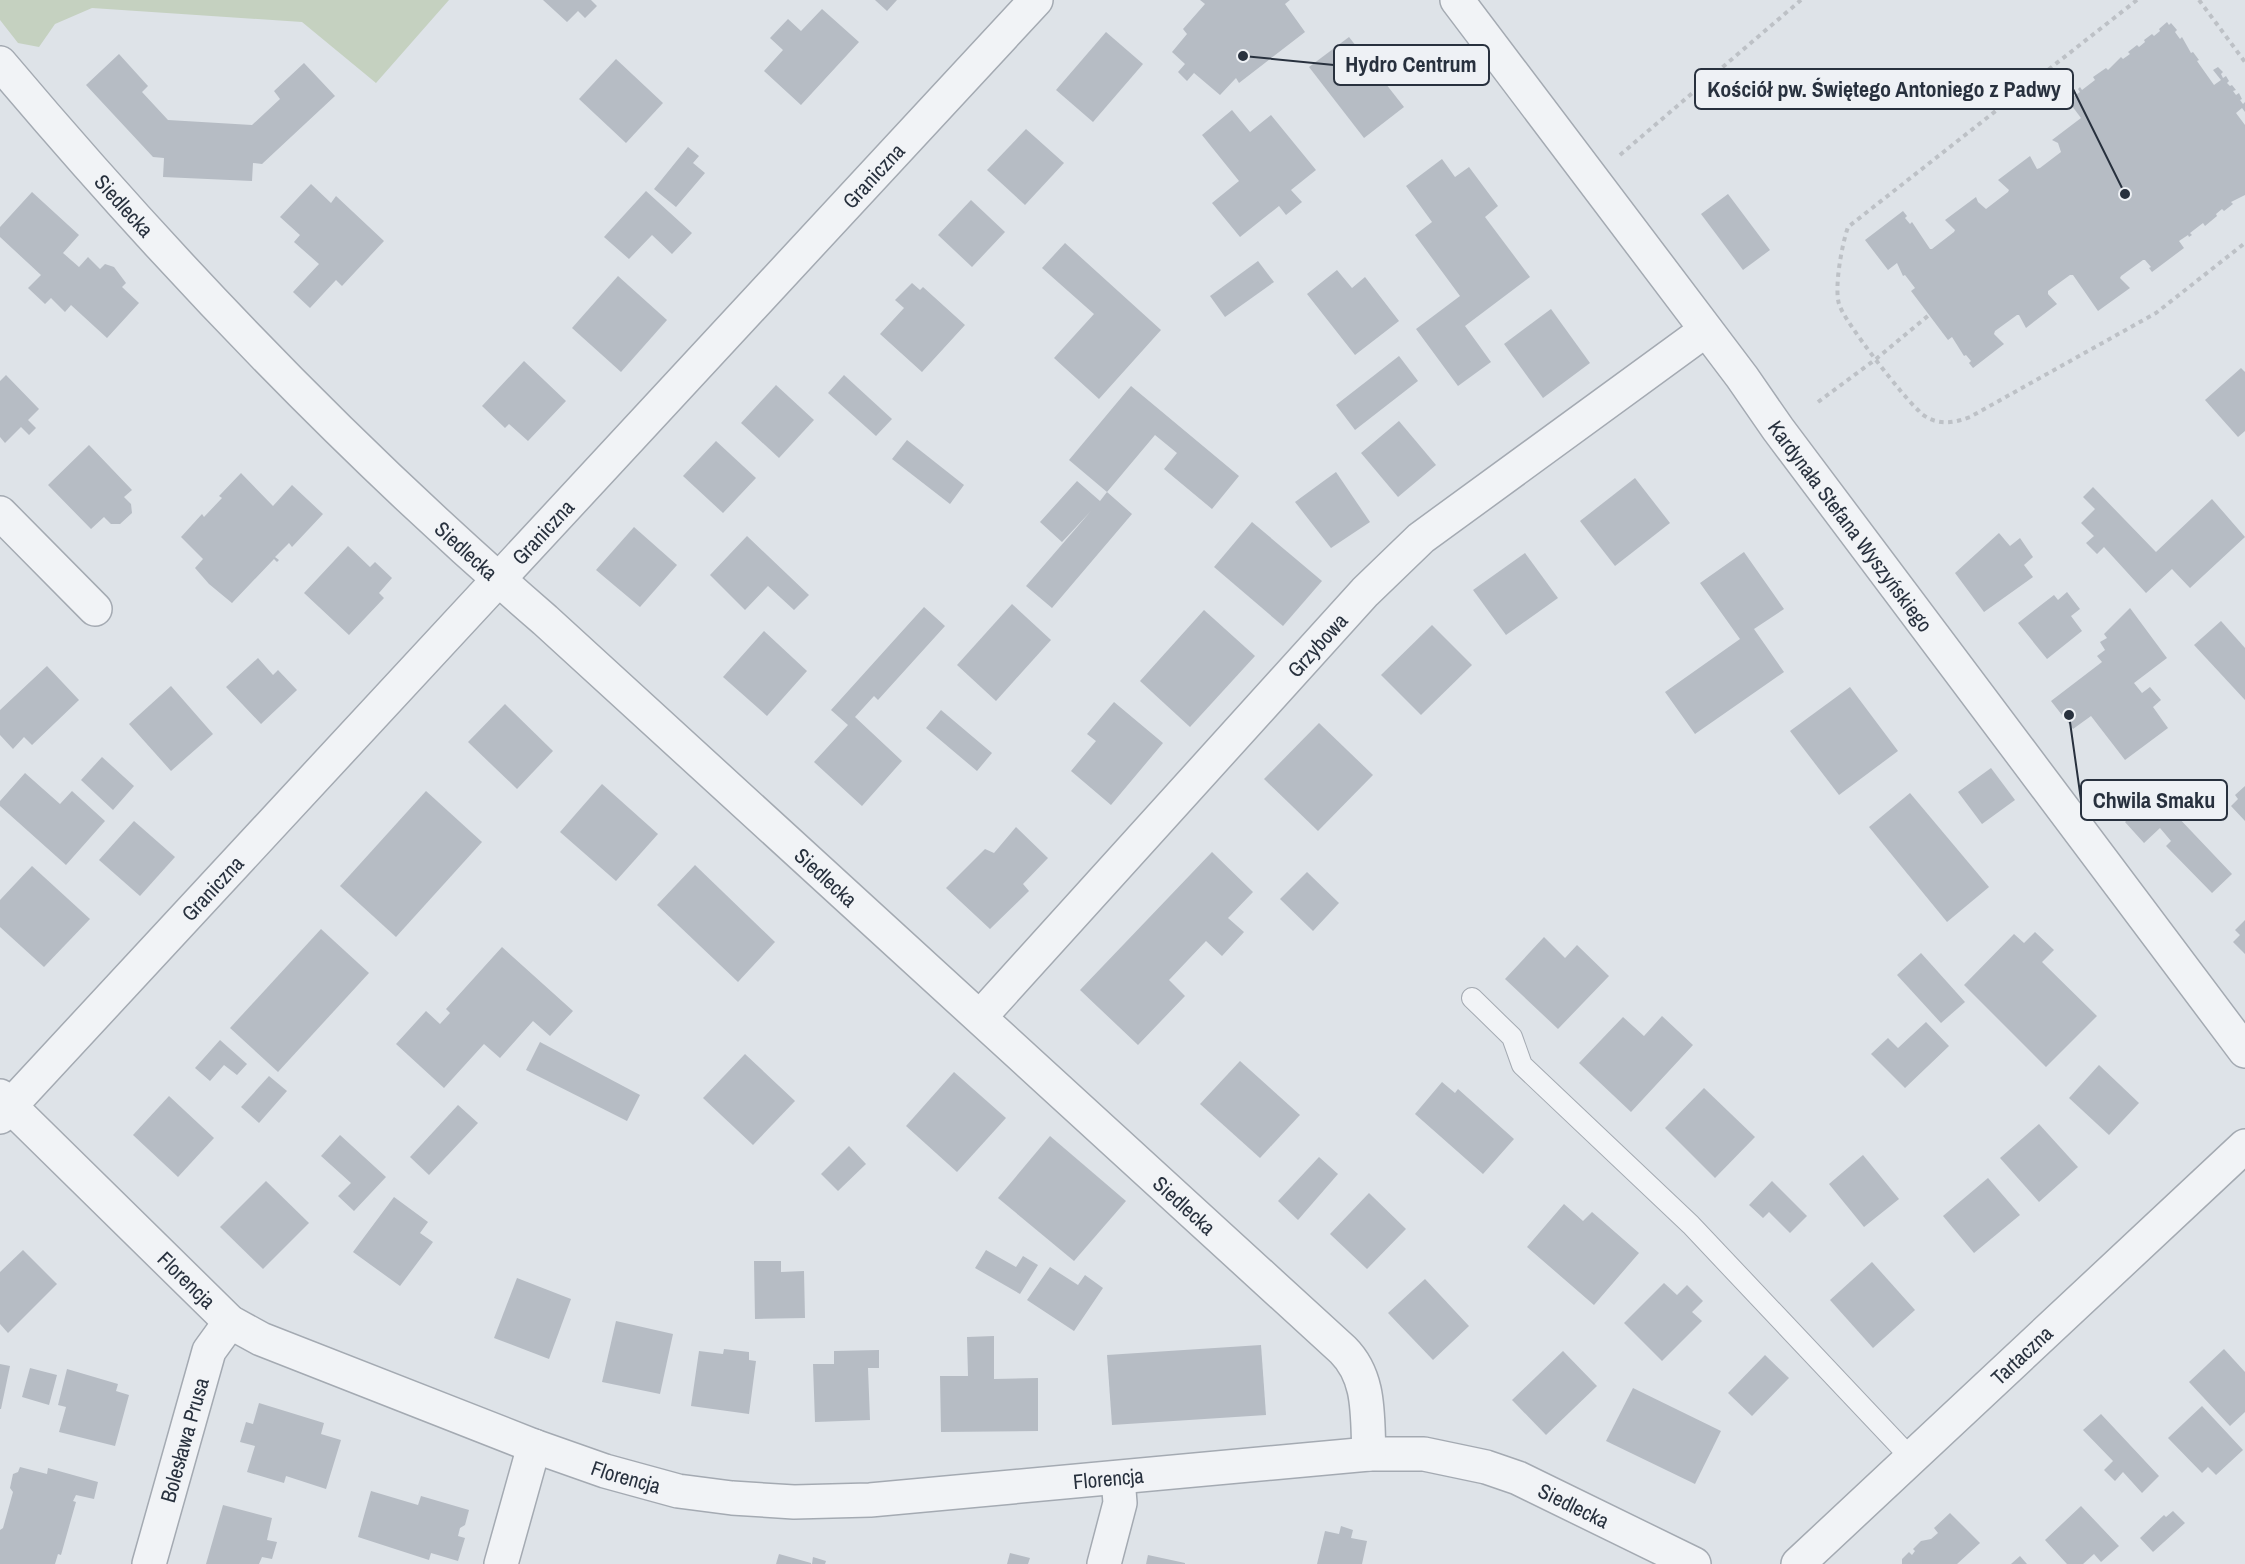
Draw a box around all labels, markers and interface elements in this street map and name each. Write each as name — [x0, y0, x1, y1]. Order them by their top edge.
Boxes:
callout: Hydro Centrum — [1334, 45, 1489, 85]
text: Hydro Centrum — [1345, 49, 1477, 79]
callout: Kościół pw. Świętego Antoniego z Padwy — [1695, 69, 2073, 109]
text: Kościół pw. Świętego Antoniego z Padwy — [1707, 74, 2061, 104]
street label: Graniczna — [835, 136, 911, 215]
street label: Siedlecka — [88, 168, 161, 244]
street label: Kardynała Stefana Wyszyńskiego — [1762, 414, 1940, 638]
street label: Graniczna — [505, 493, 581, 571]
street label: Siedlecka — [429, 514, 504, 587]
street label: Grzybowa — [1280, 606, 1354, 683]
callout: Chwila Smaku — [2081, 780, 2227, 820]
text: Chwila Smaku — [2093, 785, 2215, 815]
street label: Siedlecka — [788, 841, 864, 914]
street label: Graniczna — [175, 849, 250, 927]
street label: Siedlecka — [1147, 1169, 1223, 1242]
street label: Florencja — [151, 1244, 223, 1315]
street label: Tartaczna — [1984, 1318, 2059, 1391]
street label: Bolesława Prusa — [153, 1374, 215, 1506]
street label: Florencja — [587, 1453, 664, 1500]
street label: Florencja — [1072, 1460, 1145, 1496]
street label: Siedlecka — [1533, 1476, 1615, 1535]

